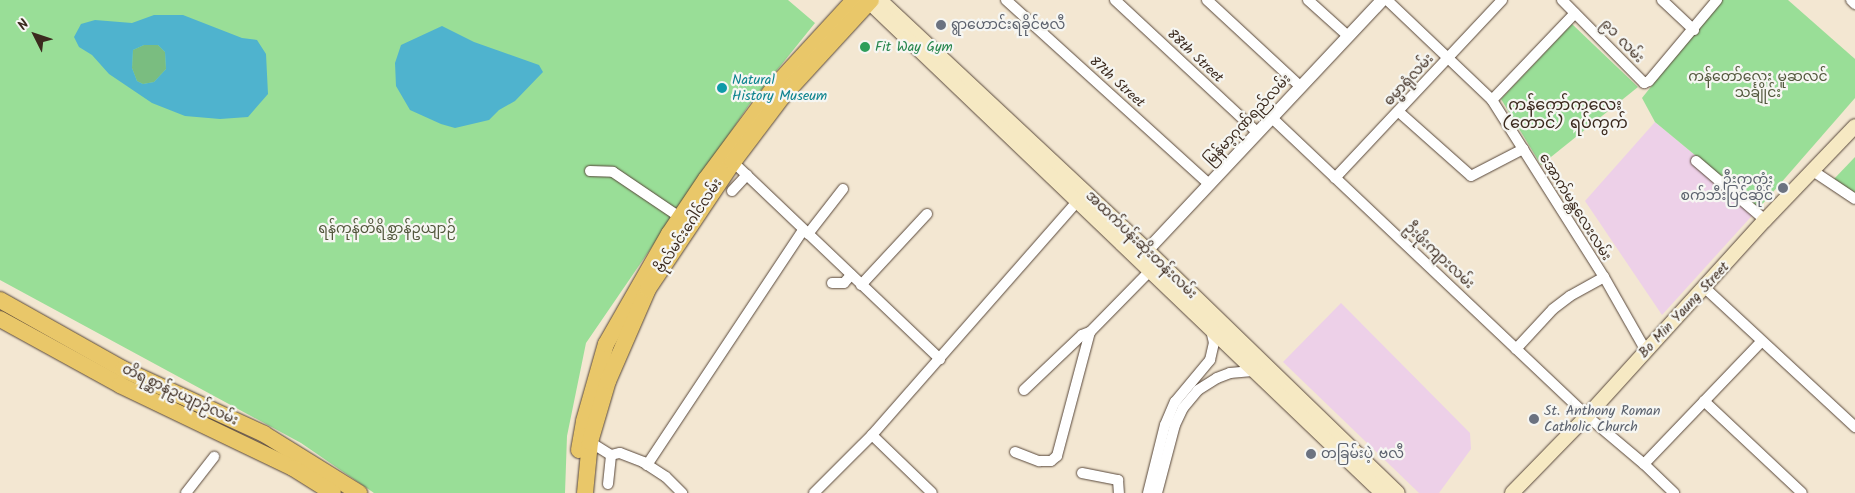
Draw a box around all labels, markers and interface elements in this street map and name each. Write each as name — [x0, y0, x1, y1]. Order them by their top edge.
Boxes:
north arrow — [10, 10, 60, 60]
text: N — [12, 15, 35, 36]
street label: ၉၁ လမ်း — [1597, 16, 1647, 66]
place label: ရွာဟောင်းရခိုင်ဗလီ — [951, 17, 1065, 33]
marker: ရွာဟောင်းရခိုင်ဗလီ — [935, 19, 947, 31]
street label: 88th Street — [1163, 26, 1227, 86]
place label: Fit Way Gym — [875, 39, 953, 55]
marker: Fit Way Gym — [859, 41, 871, 53]
street label: ဓမ္မာရုံလမ်း — [1381, 51, 1437, 109]
street label: 87th Street — [1086, 53, 1148, 111]
park label: ကန်တော်လေး မူဆလင် သင်္ချိုင်း — [1688, 69, 1828, 102]
street label: မြန်မာ့ဂုဏ်ရည်လမ်း — [1201, 71, 1295, 169]
place label: Natural History Museum — [732, 72, 827, 104]
marker: Natural History Museum — [716, 82, 728, 94]
district label: ကန်တော်ကလေး (တောင်) ရပ်ကွက် — [1502, 96, 1628, 134]
street label: အောက်မန္တလေးလမ်း — [1535, 150, 1615, 264]
place label: ဦးကတုံး စက်ဘီးပြင်ဆိုင် — [1681, 172, 1773, 204]
street label: ဗိုလ်မင်းဂေါင်လမ်း — [652, 175, 726, 277]
marker: ဦးကတုံး စက်ဘီးပြင်ဆိုင် — [1777, 182, 1789, 194]
street label: အထက်ပန်းဆိုးတန်းလမ်း — [1082, 188, 1200, 302]
street label: ဦးဖိုးကျားလမ်း — [1401, 220, 1477, 292]
park label: ရန်ကုန်တိရိစ္ဆာန်ဥယျာဉ် — [318, 221, 456, 237]
street label: Bo Min Yaung Street — [1635, 259, 1733, 361]
street label: တိရစ္ဆာန်ဥယျာဉ်လမ်း — [119, 361, 241, 429]
place label: St. Anthony Roman Catholic Church — [1544, 403, 1660, 436]
marker: St. Anthony Roman Catholic Church — [1528, 413, 1540, 425]
place label: တခြမ်းပဲ့ ဗလီ — [1321, 446, 1404, 462]
marker: တခြမ်းပဲ့ ဗလီ — [1305, 448, 1317, 460]

